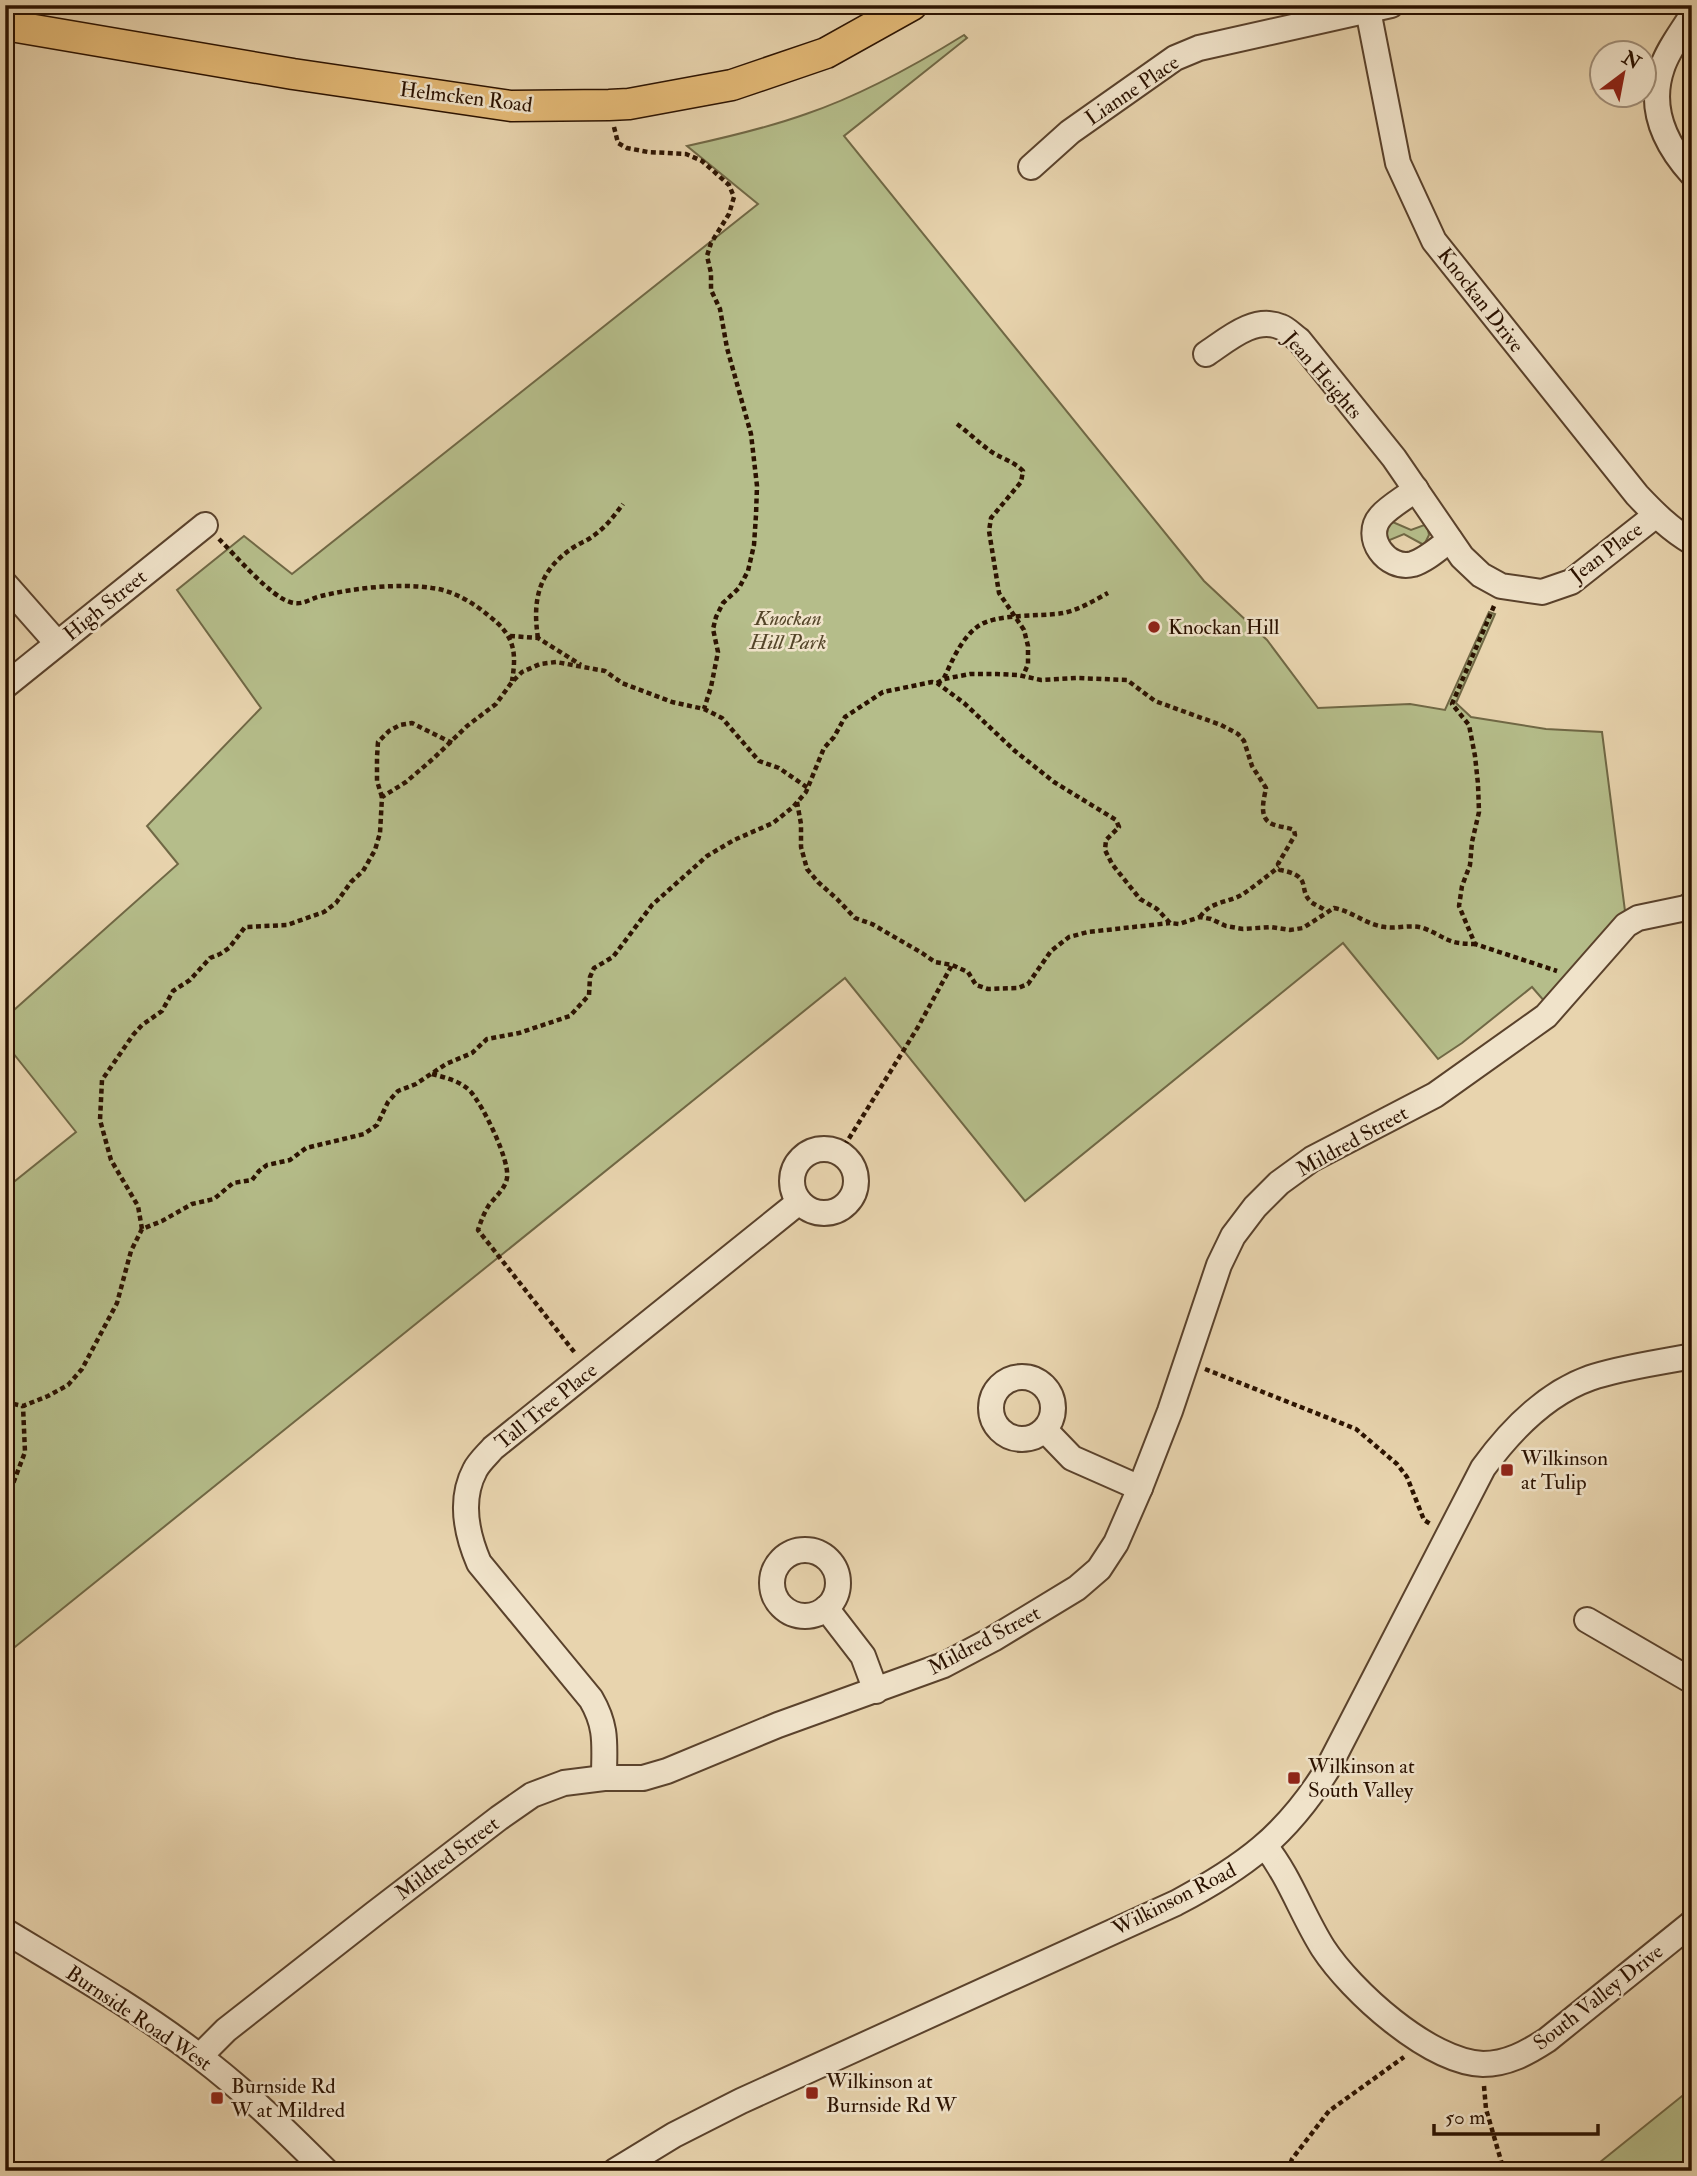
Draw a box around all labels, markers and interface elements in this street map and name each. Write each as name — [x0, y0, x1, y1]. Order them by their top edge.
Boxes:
north arrow — [1588, 38, 1658, 108]
text: N — [1617, 45, 1646, 76]
street label: Lianne Place — [1080, 49, 1185, 132]
street label: Helmcken Road — [398, 76, 534, 119]
street label: Knockan Drive — [1431, 242, 1530, 358]
street label: Jean Heights — [1277, 325, 1368, 425]
street label: Jean Place — [1564, 516, 1648, 589]
street label: High Street — [58, 564, 152, 647]
park label: Knockan Hill Park — [749, 605, 826, 656]
place label: Knockan Hill — [1168, 614, 1280, 641]
marker: Knockan Hill — [1146, 619, 1162, 635]
street label: Mildred Street — [1292, 1100, 1413, 1183]
street label: Tall Tree Place — [490, 1357, 603, 1456]
place label: Wilkinson at Tulip — [1520, 1445, 1608, 1496]
marker: Wilkinson at Tulip — [1499, 1462, 1515, 1478]
street label: Mildred Street — [923, 1599, 1045, 1681]
place label: Wilkinson at South Valley — [1307, 1753, 1415, 1804]
marker: Wilkinson at South Valley — [1286, 1770, 1302, 1786]
street label: Mildred Street — [390, 1810, 505, 1906]
street label: Wilkinson Road — [1107, 1856, 1241, 1943]
street label: South Valley Drive — [1528, 1938, 1669, 2057]
street label: Burnside Road West — [61, 1960, 217, 2077]
place label: Wilkinson at Burnside Rd W — [825, 2068, 957, 2119]
place label: Burnside Rd W at Mildred — [230, 2073, 346, 2124]
marker: Wilkinson at Burnside Rd W — [804, 2085, 820, 2101]
marker: Burnside Rd W at Mildred — [209, 2090, 225, 2106]
scale bar — [1434, 2092, 1599, 2136]
text: 50 m — [1445, 2104, 1486, 2131]

